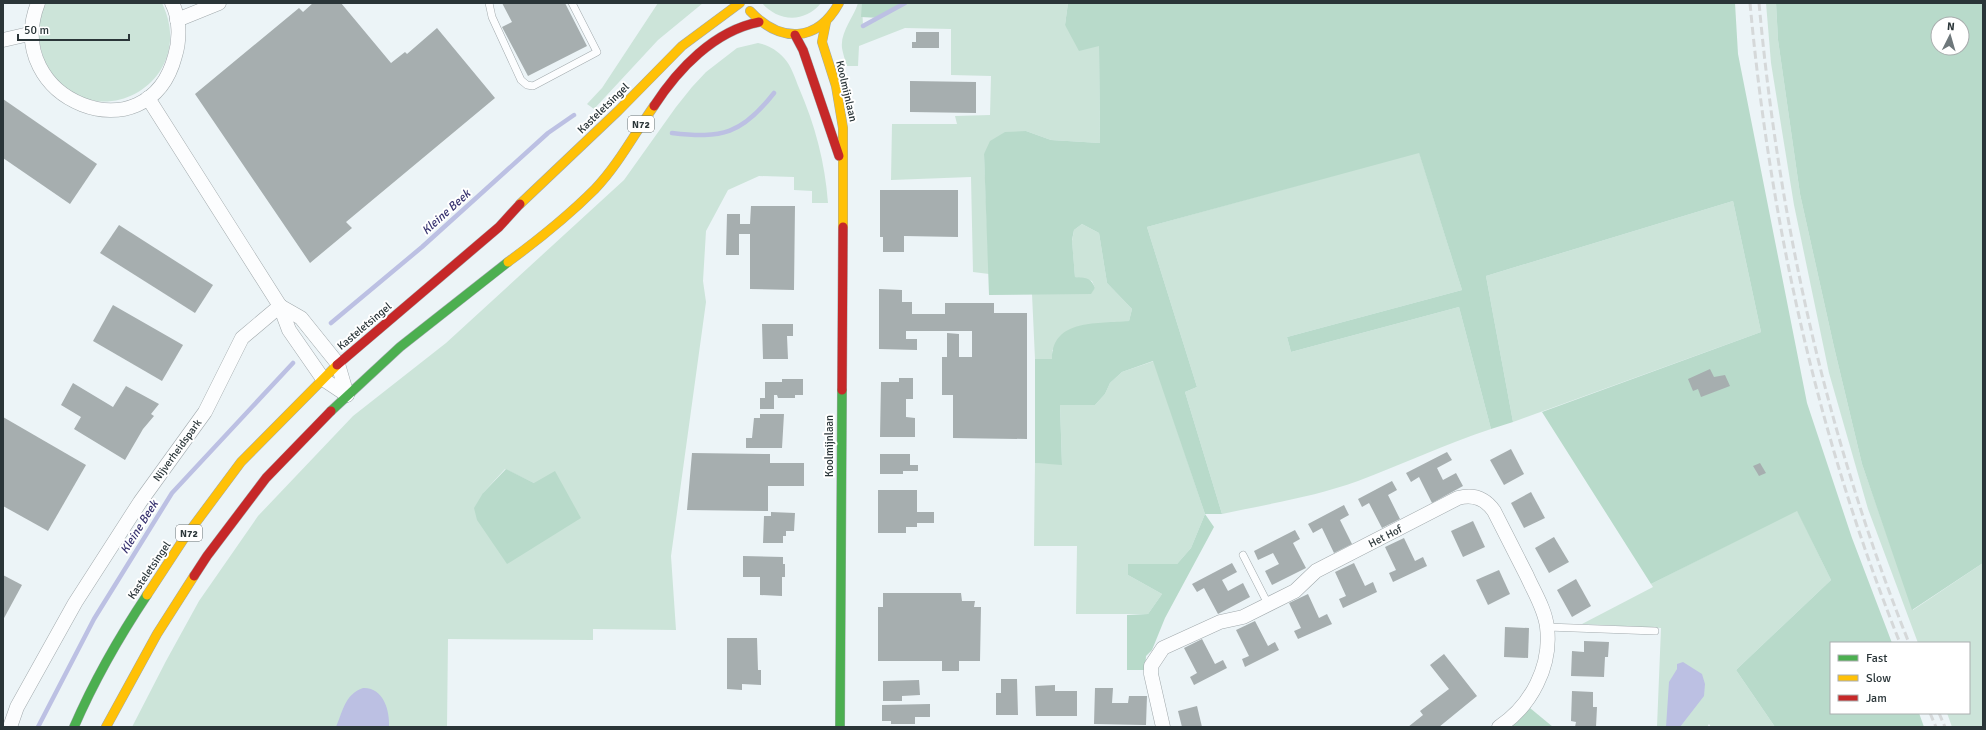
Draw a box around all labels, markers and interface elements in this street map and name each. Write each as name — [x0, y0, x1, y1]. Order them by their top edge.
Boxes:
scale bar — [18, 16, 129, 42]
north arrow — [1930, 16, 1970, 56]
text: N — [1946, 20, 1955, 33]
text: 50 m — [24, 23, 49, 38]
street label: Koolmijnlaan — [833, 59, 860, 123]
street label: Kasteletsingel — [575, 80, 632, 136]
road number: N72 — [628, 116, 654, 132]
water label: Kleine Beek — [419, 186, 474, 238]
street label: Kasteletsingel — [334, 300, 394, 353]
street label: Koolmijnlaan — [823, 415, 836, 477]
street label: Nijverheidspark — [150, 416, 205, 484]
water label: Kleine Beek — [117, 497, 162, 557]
street label: Het Hof — [1366, 522, 1405, 550]
road number: N72 — [176, 525, 202, 541]
street label: Kasteletsingel — [125, 539, 174, 602]
legend — [1830, 642, 1970, 714]
text: Fast — [1866, 651, 1887, 666]
text: Slow — [1866, 671, 1891, 686]
text: Jam — [1866, 691, 1887, 706]

